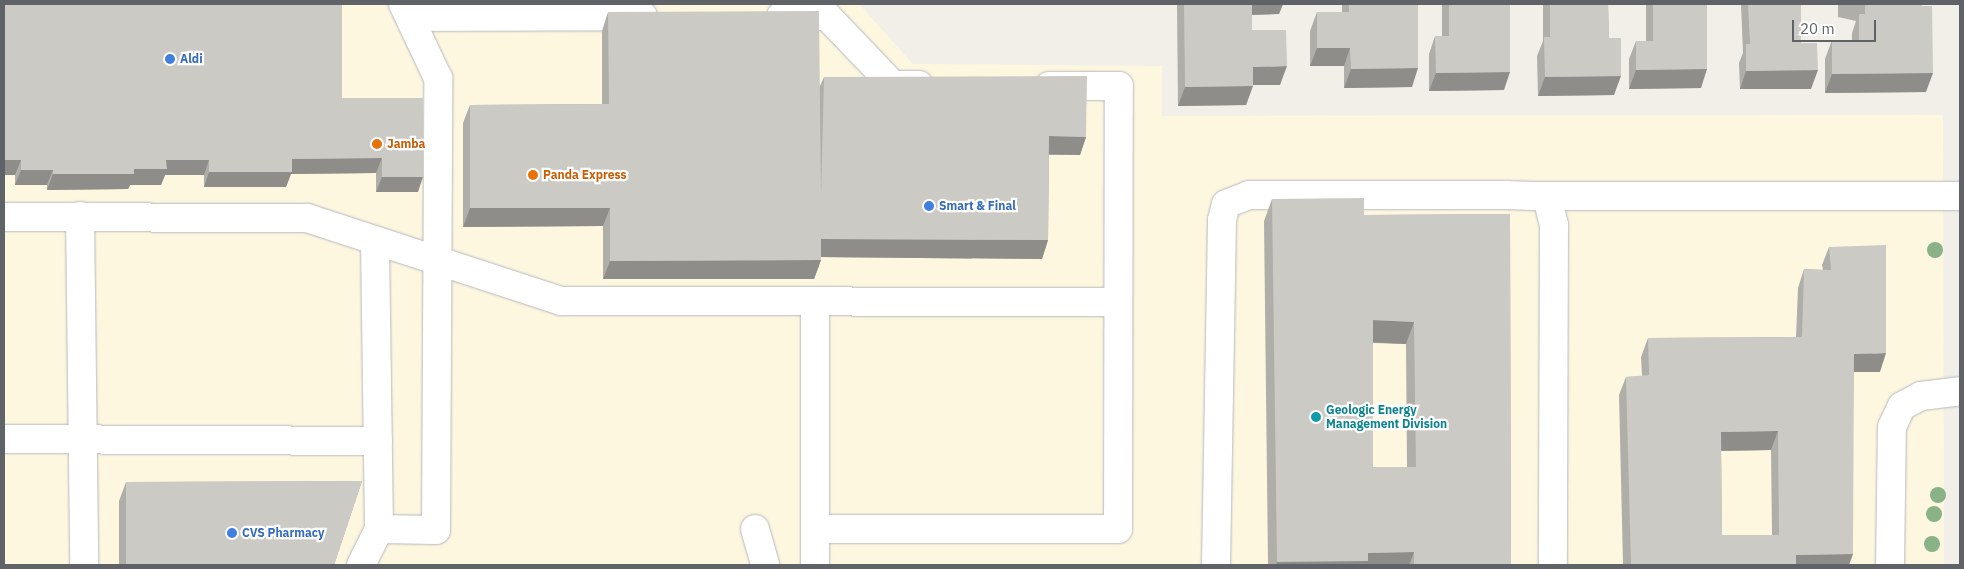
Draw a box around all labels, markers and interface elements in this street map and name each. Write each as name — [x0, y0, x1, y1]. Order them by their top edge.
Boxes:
scale bar — [1794, 10, 1878, 42]
text: 20 m — [1800, 19, 1835, 38]
place label: Aldi — [180, 52, 203, 66]
marker: Aldi — [164, 53, 176, 65]
place label: Jamba — [387, 137, 425, 151]
marker: Jamba — [371, 138, 383, 150]
place label: Panda Express — [543, 168, 626, 182]
marker: Panda Express — [527, 169, 539, 181]
place label: Smart & Final — [939, 199, 1016, 213]
marker: Smart & Final — [923, 200, 935, 212]
place label: Geologic Energy Management Division — [1326, 403, 1447, 431]
marker: Geologic Energy Management Division — [1310, 411, 1322, 423]
place label: CVS Pharmacy — [242, 526, 324, 540]
marker: CVS Pharmacy — [226, 527, 238, 539]

